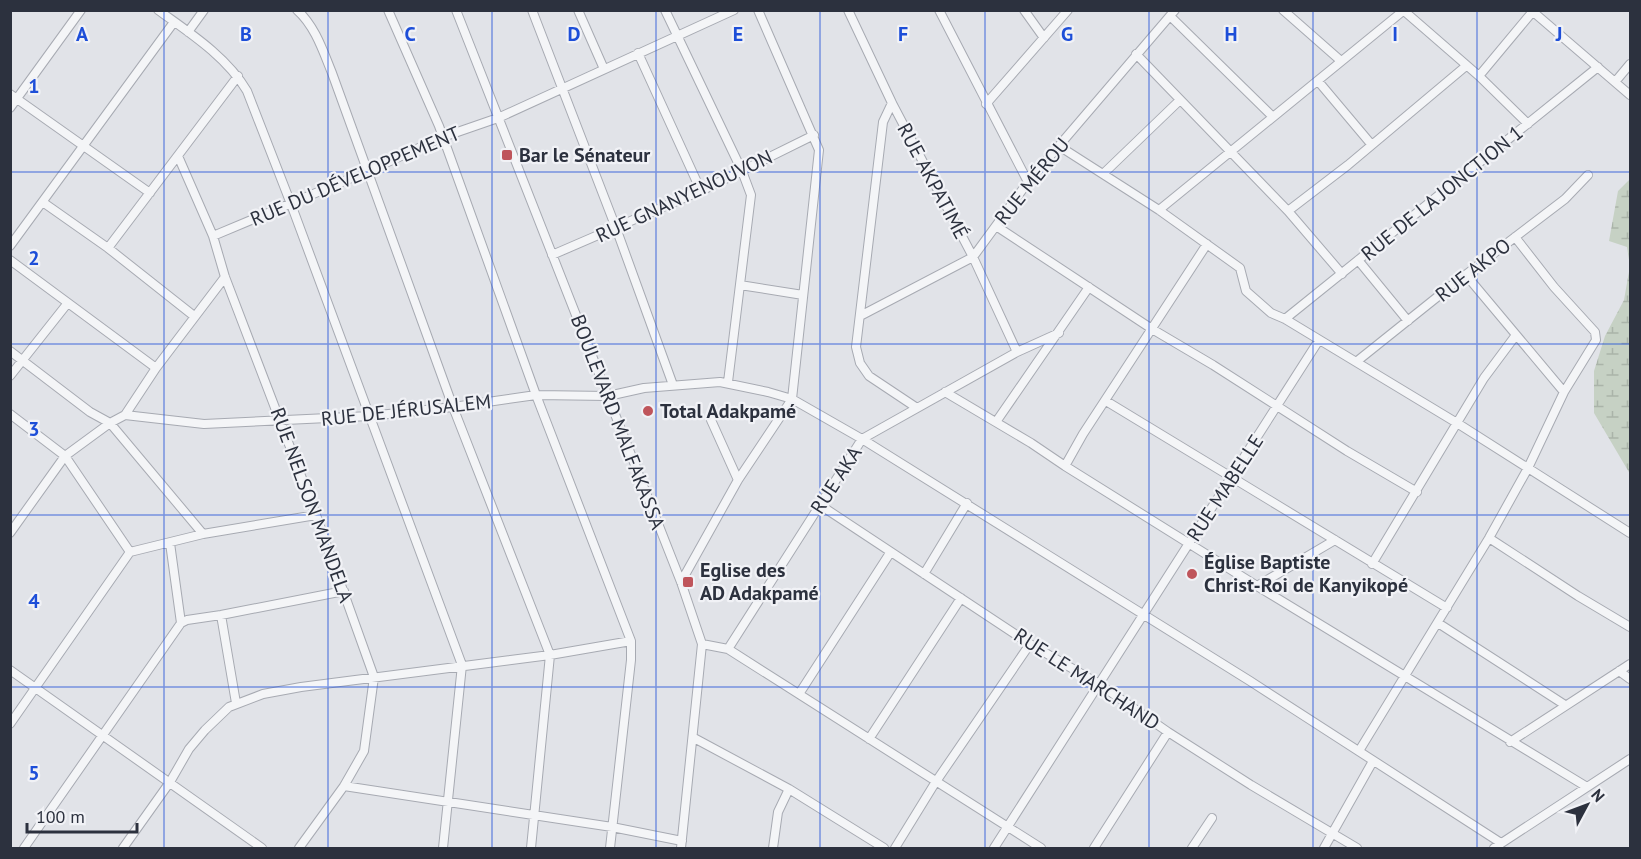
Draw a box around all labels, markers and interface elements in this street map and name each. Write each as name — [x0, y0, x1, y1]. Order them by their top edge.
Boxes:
text: A — [76, 21, 89, 47]
text: B — [240, 21, 252, 47]
text: C — [404, 21, 416, 47]
text: D — [568, 21, 581, 47]
text: E — [733, 21, 743, 47]
text: F — [898, 21, 908, 47]
text: G — [1061, 21, 1073, 47]
text: H — [1224, 21, 1238, 47]
text: I — [1392, 21, 1398, 47]
text: J — [1555, 21, 1562, 47]
text: 1 — [28, 73, 40, 99]
street label: RUE AKPATIMÉ — [891, 118, 975, 244]
street label: RUE DU DÉVELOPPEMENT — [246, 120, 464, 232]
street label: RUE DE LA JONCTION 1 — [1356, 120, 1528, 266]
street label: RUE MÉROU — [989, 132, 1075, 230]
place label: Bar le Sénateur — [519, 142, 650, 168]
street label: RUE GNANYENOUVON — [592, 144, 776, 248]
marker: Bar le Sénateur — [500, 148, 514, 162]
street label: RUE AKPO — [1430, 232, 1516, 308]
text: 2 — [28, 245, 40, 271]
street label: BOULEVARD MALFAKASSA — [565, 311, 671, 533]
street label: RUE DE JÉRUSALEM — [320, 388, 492, 432]
place label: Total Adakpamé — [660, 398, 796, 424]
street label: RUE NELSON MANDELA — [265, 404, 359, 606]
marker: Total Adakpamé — [641, 404, 655, 418]
text: 3 — [28, 416, 40, 442]
street label: RUE MABELLE — [1181, 430, 1269, 546]
street label: RUE AKA — [805, 441, 868, 519]
place label: Église Baptiste Christ-Roi de Kanyikopé — [1204, 549, 1408, 598]
place label: Eglise des AD Adakpamé — [700, 557, 819, 606]
marker: Église Baptiste Christ-Roi de Kanyikopé — [1185, 567, 1199, 581]
marker: Eglise des AD Adakpamé — [681, 575, 695, 589]
text: 4 — [28, 588, 40, 614]
street label: RUE LE MARCHAND — [1009, 622, 1165, 736]
text: 5 — [28, 760, 40, 786]
north arrow — [1557, 775, 1617, 835]
text: N — [1587, 785, 1609, 806]
scale bar — [27, 796, 136, 834]
text: 100 m — [36, 805, 85, 828]

